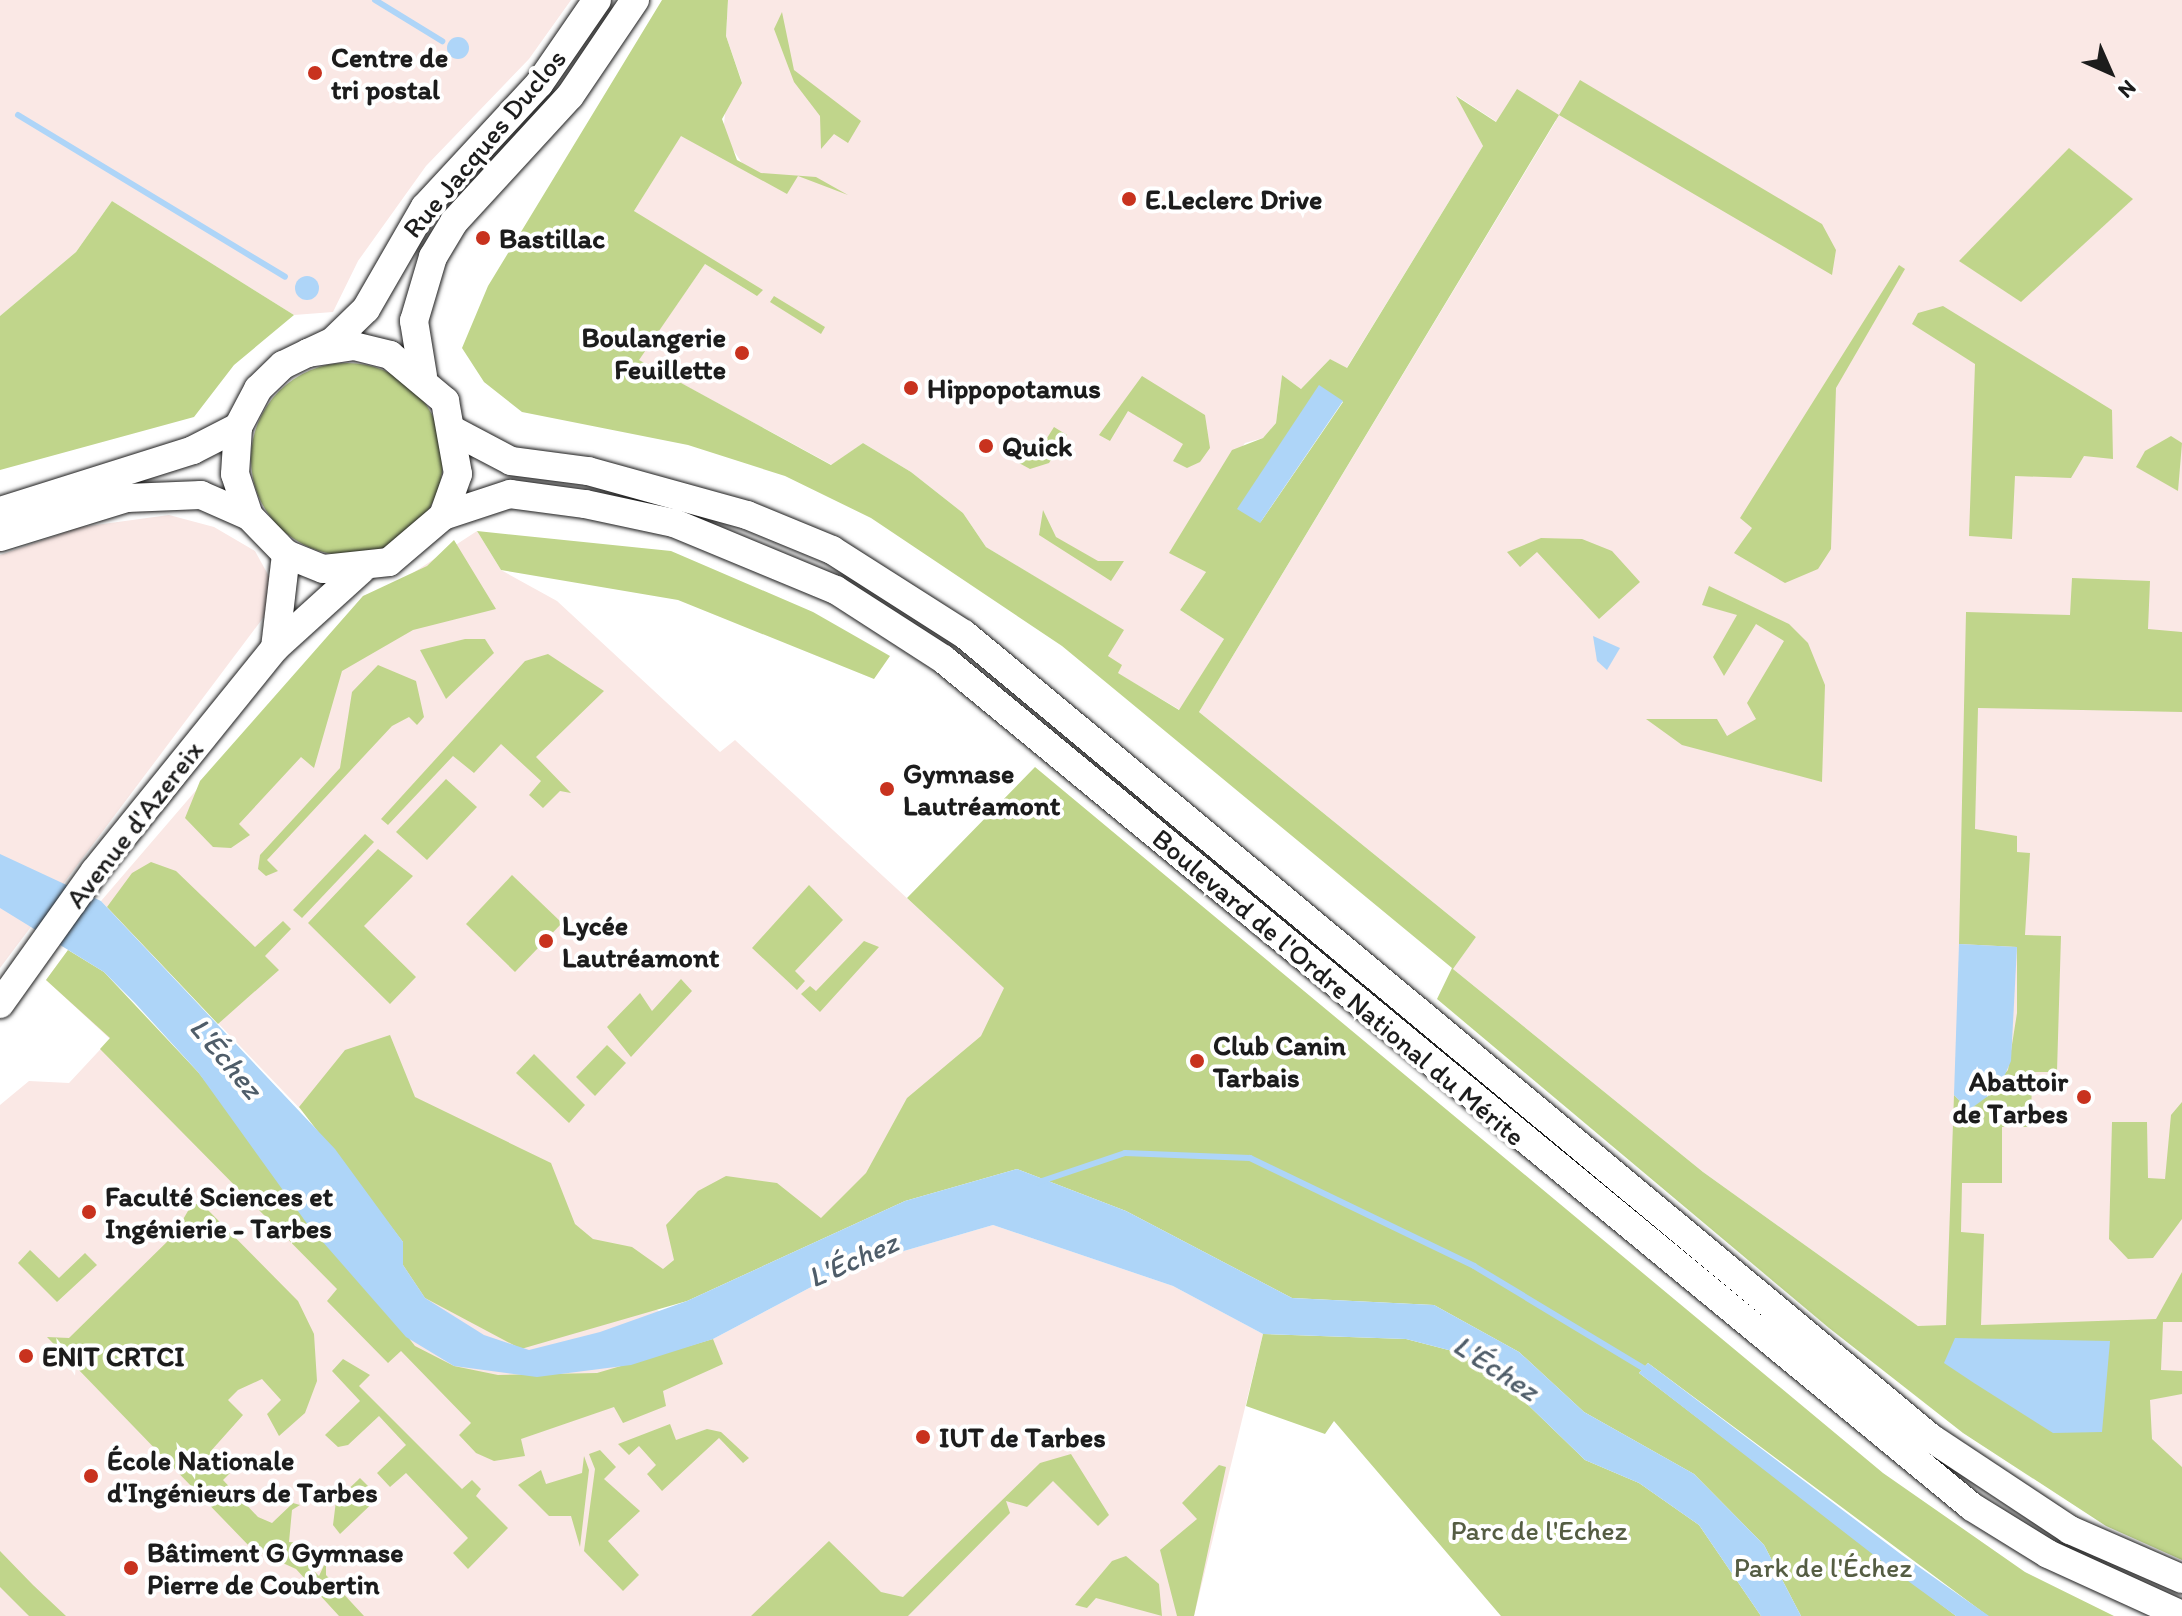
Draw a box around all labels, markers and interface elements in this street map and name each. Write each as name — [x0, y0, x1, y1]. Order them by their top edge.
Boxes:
north arrow — [2070, 32, 2150, 112]
place label: Centre de tri postal — [331, 40, 448, 106]
street label: Rue Jacques Duclos — [395, 42, 573, 244]
marker: Centre de tri postal — [306, 64, 324, 82]
text: N — [2113, 75, 2142, 104]
place label: E.Leclerc Drive — [1145, 182, 1323, 216]
marker: E.Leclerc Drive — [1120, 190, 1138, 208]
place label: Bastillac — [499, 221, 605, 255]
marker: Bastillac — [474, 229, 492, 247]
place label: Boulangerie Feuillette — [581, 320, 726, 386]
marker: Boulangerie Feuillette — [733, 344, 751, 362]
place label: Hippopotamus — [927, 371, 1101, 405]
marker: Hippopotamus — [902, 379, 920, 397]
place label: Quick — [1002, 429, 1072, 463]
marker: Quick — [977, 437, 995, 455]
street label: Avenue d'Azereix — [58, 733, 210, 915]
place label: Gymnase Lautréamont — [903, 756, 1060, 822]
marker: Gymnase Lautréamont — [878, 780, 896, 798]
street label: Boulevard de l'Ordre National du Mérite — [1145, 820, 1533, 1154]
place label: Lycée Lautréamont — [562, 908, 719, 974]
marker: Lycée Lautréamont — [537, 932, 555, 950]
water label: L'Échez — [182, 1010, 270, 1106]
place label: Club Canin Tarbais — [1213, 1028, 1346, 1094]
marker: Club Canin Tarbais — [1188, 1052, 1206, 1070]
place label: Abattoir de Tarbes — [1954, 1064, 2068, 1130]
marker: Abattoir de Tarbes — [2075, 1088, 2093, 1106]
place label: Faculté Sciences et Ingénierie - Tarbes — [105, 1179, 333, 1245]
marker: Faculté Sciences et Ingénierie - Tarbes — [80, 1203, 98, 1221]
water label: L'Échez — [802, 1224, 904, 1296]
water label: L'Échez — [1446, 1327, 1546, 1409]
place label: ENIT CRTCI — [42, 1339, 185, 1373]
marker: ENIT CRTCI — [17, 1347, 35, 1365]
place label: IUT de Tarbes — [939, 1420, 1104, 1454]
marker: IUT de Tarbes — [914, 1428, 932, 1446]
place label: École Nationale d'Ingénieurs de Tarbes — [107, 1443, 376, 1509]
marker: École Nationale d'Ingénieurs de Tarbes — [82, 1467, 100, 1485]
park label: Parc de l'Echez — [1450, 1513, 1628, 1547]
place label: Bâtiment G Gymnase Pierre de Coubertin — [147, 1535, 403, 1601]
park label: Park de l'Échez — [1734, 1550, 1912, 1584]
marker: Bâtiment G Gymnase Pierre de Coubertin — [122, 1559, 140, 1577]

